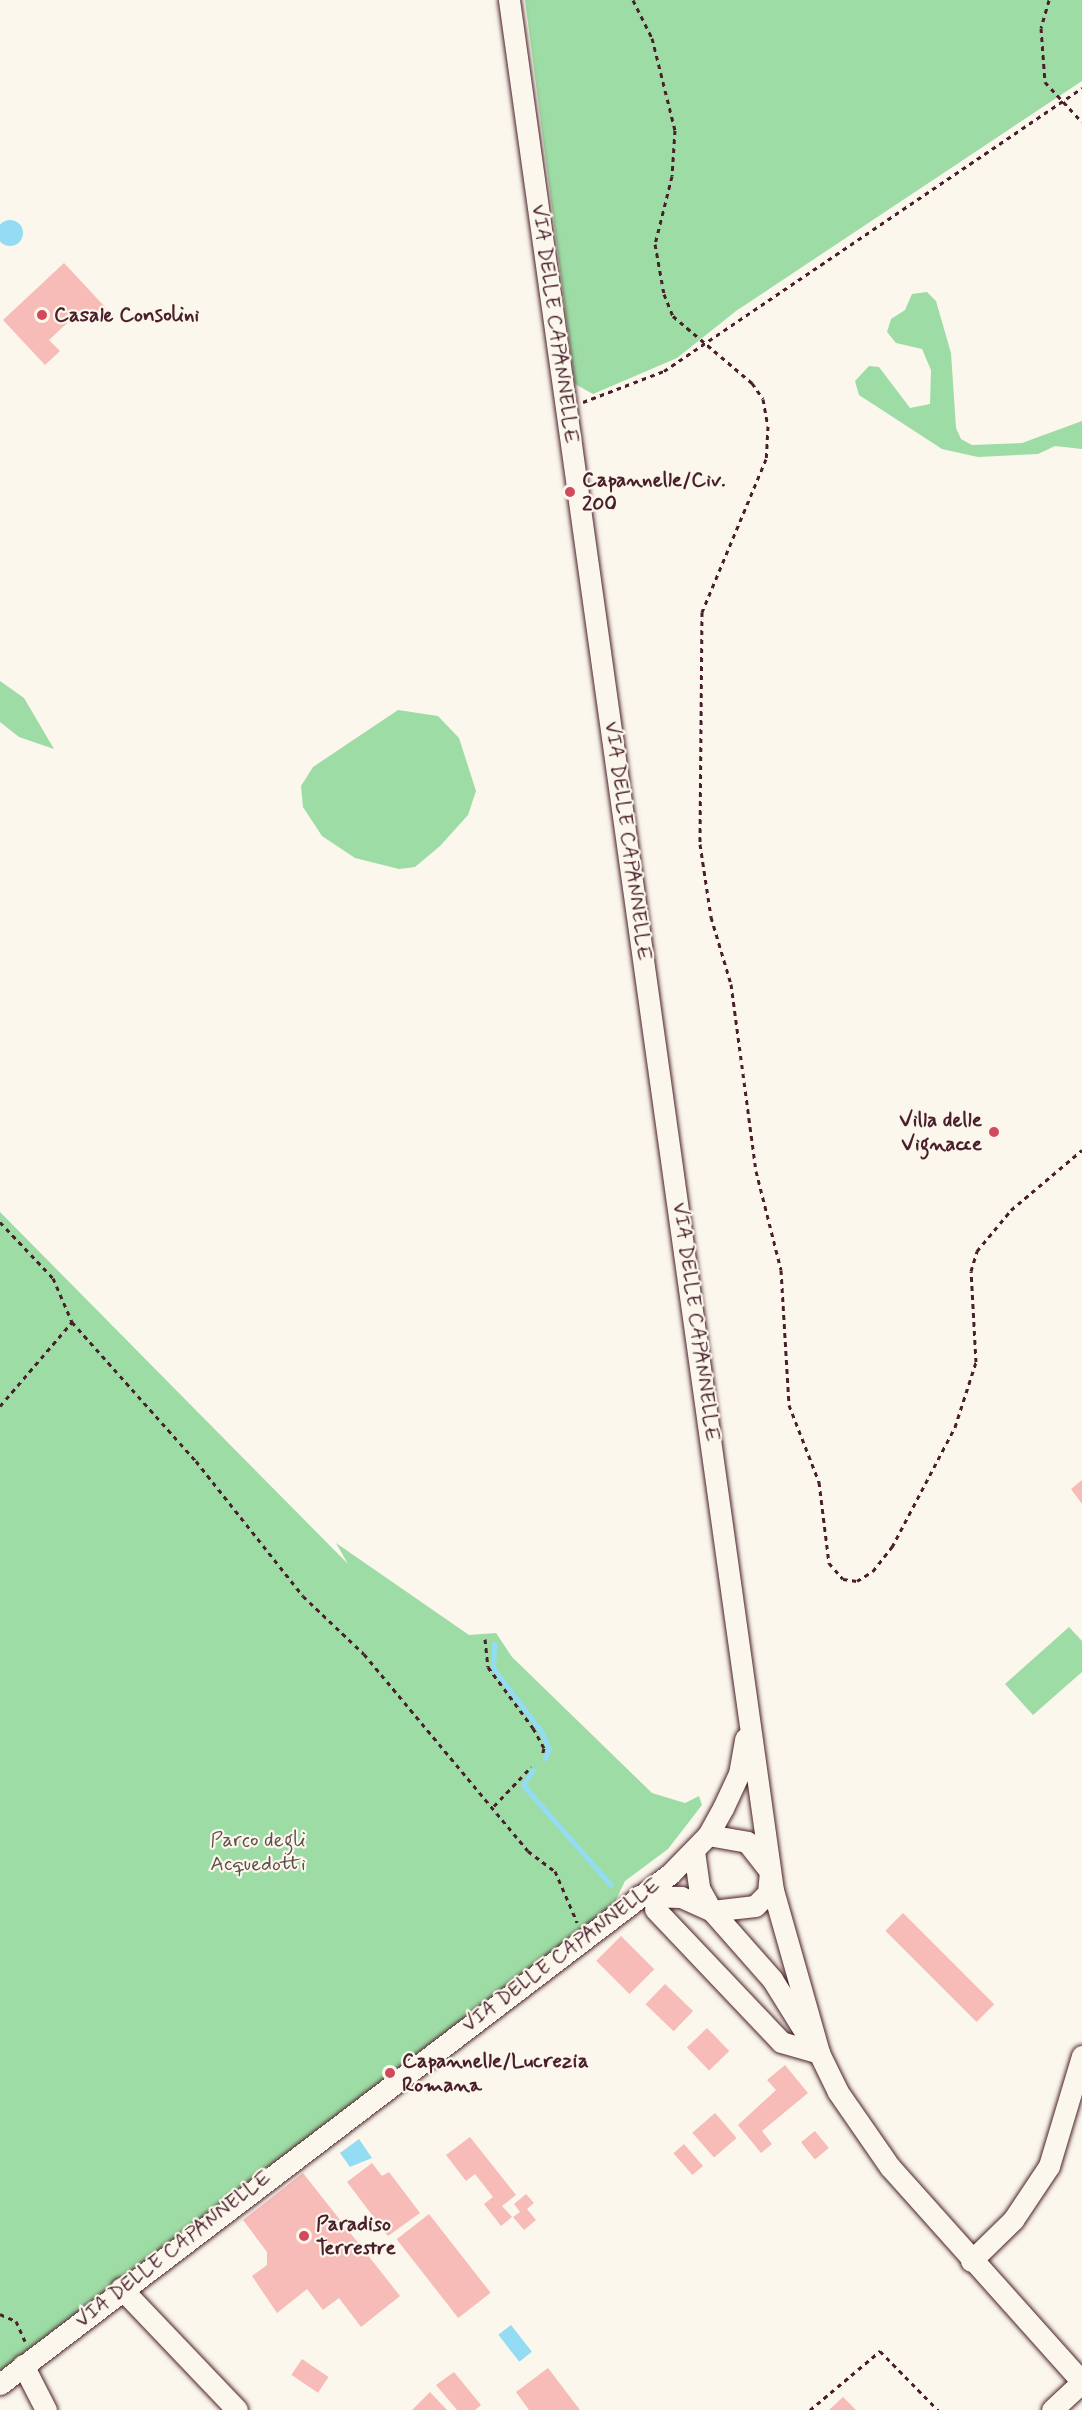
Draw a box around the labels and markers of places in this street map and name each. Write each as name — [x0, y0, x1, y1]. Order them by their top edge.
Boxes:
place label: Casale Consolini — [54, 302, 199, 328]
marker: Casale Consolini — [35, 308, 49, 322]
place label: Capannelle/Civ. 200 — [582, 467, 726, 517]
marker: Capannelle/Civ. 200 — [563, 485, 577, 499]
place label: Villa delle Vignacce — [899, 1107, 982, 1157]
marker: Villa delle Vignacce — [987, 1125, 1001, 1139]
place label: Capannelle/Lucrezia Romana — [402, 2048, 589, 2098]
marker: Capannelle/Lucrezia Romana — [383, 2066, 397, 2080]
place label: Paradiso Terrestre — [316, 2211, 396, 2261]
marker: Paradiso Terrestre — [297, 2229, 311, 2243]

